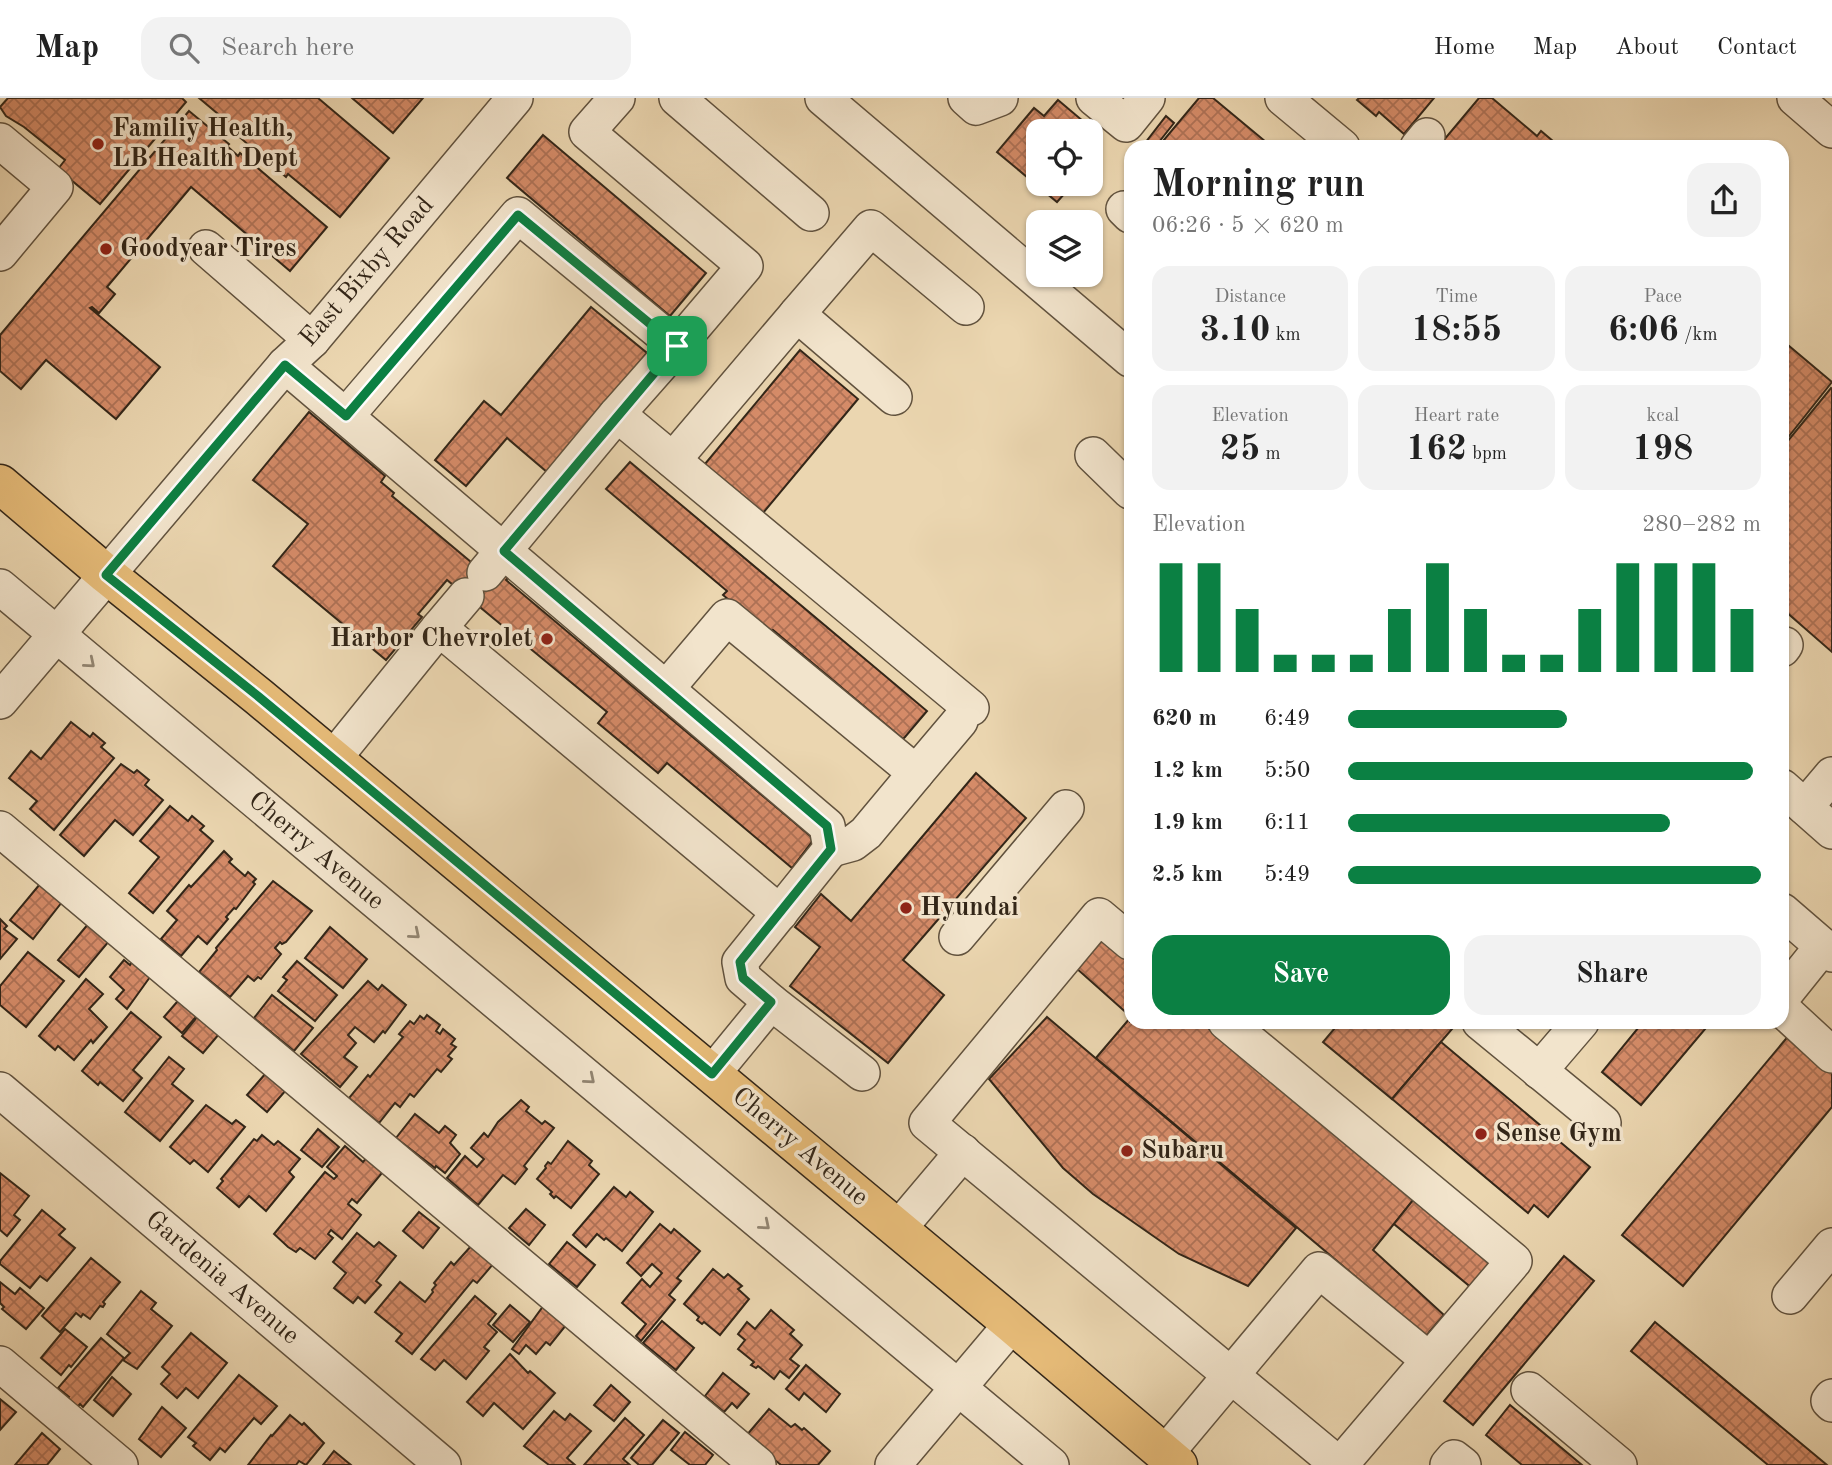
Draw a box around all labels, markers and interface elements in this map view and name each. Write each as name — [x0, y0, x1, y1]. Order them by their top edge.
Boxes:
search box — [141, 17, 631, 80]
icon: search — [165, 29, 203, 67]
text: Map — [35, 32, 99, 65]
text: Search here — [221, 35, 354, 61]
text: Home — [1434, 36, 1495, 60]
text: Map — [1533, 36, 1577, 60]
text: About — [1615, 36, 1679, 60]
text: Contact — [1717, 36, 1797, 60]
place label: Familiy Health, LB Health Dept — [112, 116, 298, 172]
map controls — [1026, 119, 1103, 287]
button: locate — [1026, 119, 1103, 196]
marker: Familiy Health, LB Health Dept — [90, 136, 106, 152]
button: share — [1687, 163, 1761, 237]
text: Morning run — [1152, 167, 1365, 205]
street label: East Bixby Road — [295, 192, 439, 352]
button: layers — [1026, 210, 1103, 287]
text: 06:26 · 5 × 620 m — [1152, 214, 1344, 237]
place label: Goodyear Tires — [120, 236, 296, 262]
marker: Goodyear Tires — [98, 241, 114, 257]
text: Distance — [1214, 288, 1286, 307]
text: Time — [1435, 288, 1478, 307]
text: Pace — [1644, 288, 1682, 307]
text: 3.10 — [1200, 313, 1270, 348]
text: 18:55 — [1411, 313, 1502, 348]
text: 6:06 — [1608, 313, 1679, 348]
pin — [647, 316, 707, 376]
text: km — [1270, 326, 1301, 345]
text: /km — [1679, 326, 1718, 345]
icon: arrive — [658, 327, 696, 365]
text: Elevation — [1212, 407, 1289, 426]
text: Heart rate — [1414, 407, 1499, 426]
text: kcal — [1646, 407, 1679, 426]
text: 25 — [1220, 432, 1260, 467]
text: 162 — [1406, 432, 1467, 467]
text: 198 — [1632, 432, 1693, 467]
text: m — [1260, 445, 1281, 464]
text: bpm — [1467, 445, 1507, 464]
text: Elevation — [1152, 513, 1246, 536]
text: 280–282 m — [1642, 513, 1761, 536]
place label: Harbor Chevrolet — [330, 626, 533, 652]
marker: Harbor Chevrolet — [539, 631, 555, 647]
one-way arrow — [82, 654, 94, 667]
text: 620 m — [1152, 707, 1217, 730]
text: 6:49 — [1264, 707, 1310, 730]
text: 1.2 km — [1152, 759, 1223, 782]
text: 5:50 — [1264, 759, 1310, 782]
street label: Cherry Avenue — [243, 787, 389, 915]
text: 1.9 km — [1152, 811, 1223, 834]
text: 6:11 — [1264, 811, 1310, 834]
text: 2.5 km — [1152, 863, 1223, 886]
text: 5:49 — [1264, 863, 1310, 886]
place label: Hyundai — [920, 895, 1019, 921]
marker: Hyundai — [898, 900, 914, 916]
one-way arrow — [407, 926, 420, 938]
button: Save — [1152, 935, 1450, 1015]
button: Share — [1464, 935, 1761, 1015]
one-way arrow — [581, 1071, 594, 1083]
street label: Cherry Avenue — [727, 1083, 873, 1211]
place label: Sense Gym — [1495, 1121, 1622, 1147]
marker: Sense Gym — [1473, 1126, 1489, 1142]
place label: Subaru — [1141, 1138, 1224, 1164]
marker: Subaru — [1119, 1143, 1135, 1159]
street label: Gardenia Avenue — [140, 1206, 304, 1350]
one-way arrow — [756, 1217, 769, 1229]

